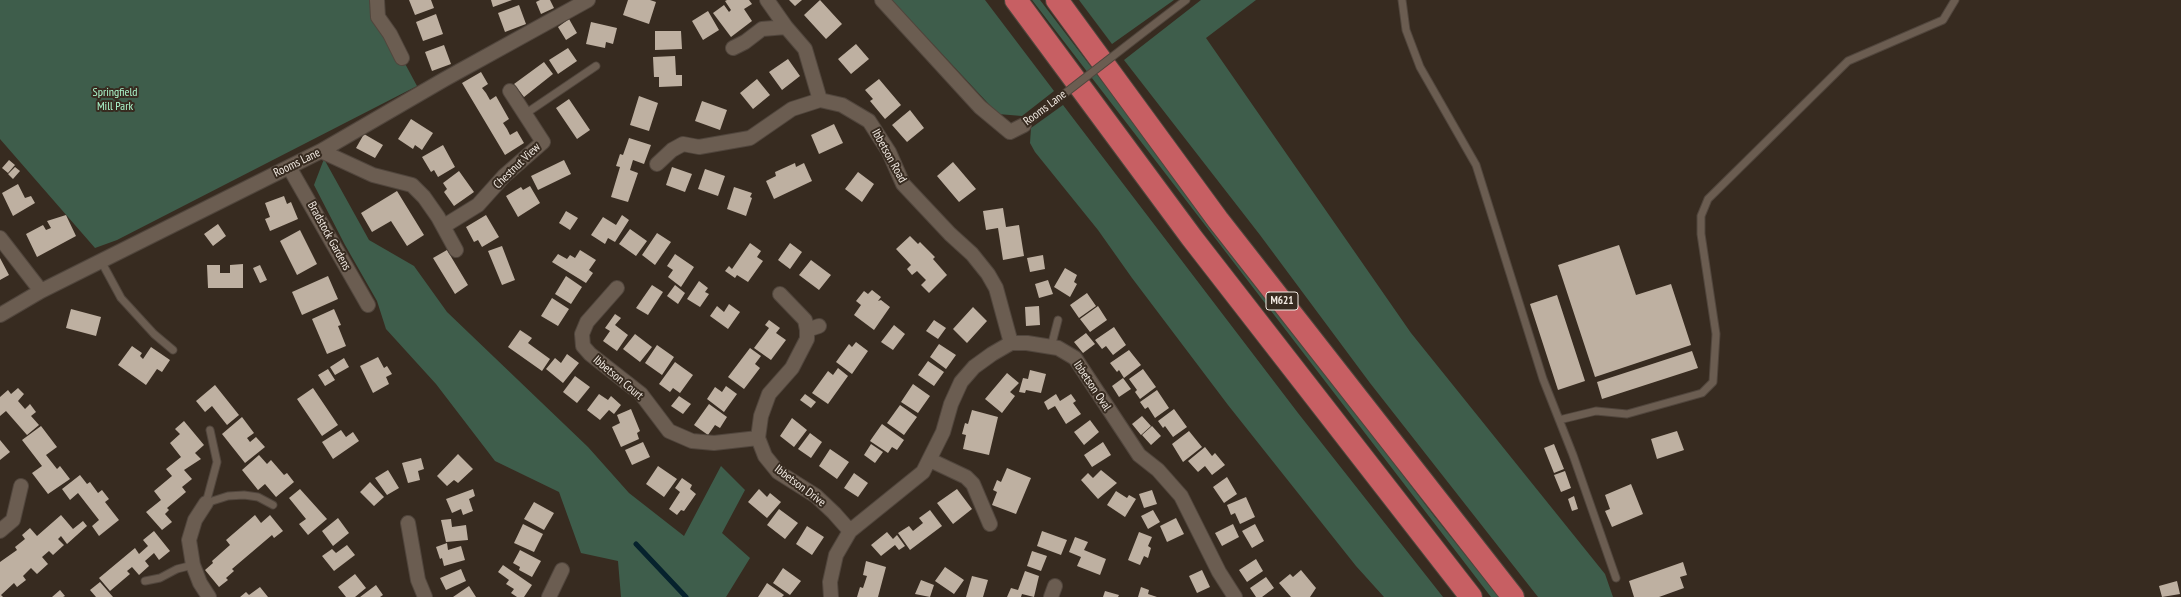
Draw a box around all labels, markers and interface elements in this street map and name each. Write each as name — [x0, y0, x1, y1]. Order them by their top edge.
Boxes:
park label: Springfield Mill Park — [93, 86, 137, 114]
street label: Rooms Lane — [1021, 87, 1069, 129]
street label: Ibbetson Road — [868, 127, 910, 185]
street label: Chestnut View — [491, 140, 543, 192]
street label: Rooms Lane — [271, 146, 323, 180]
street label: Bradstock Gardens — [304, 199, 354, 273]
road number: M621 — [1266, 292, 1298, 310]
street label: Ibbetson Court — [590, 353, 646, 403]
street label: Ibbetson Oval — [1070, 358, 1114, 414]
street label: Ibbetson Drive — [772, 462, 828, 510]

